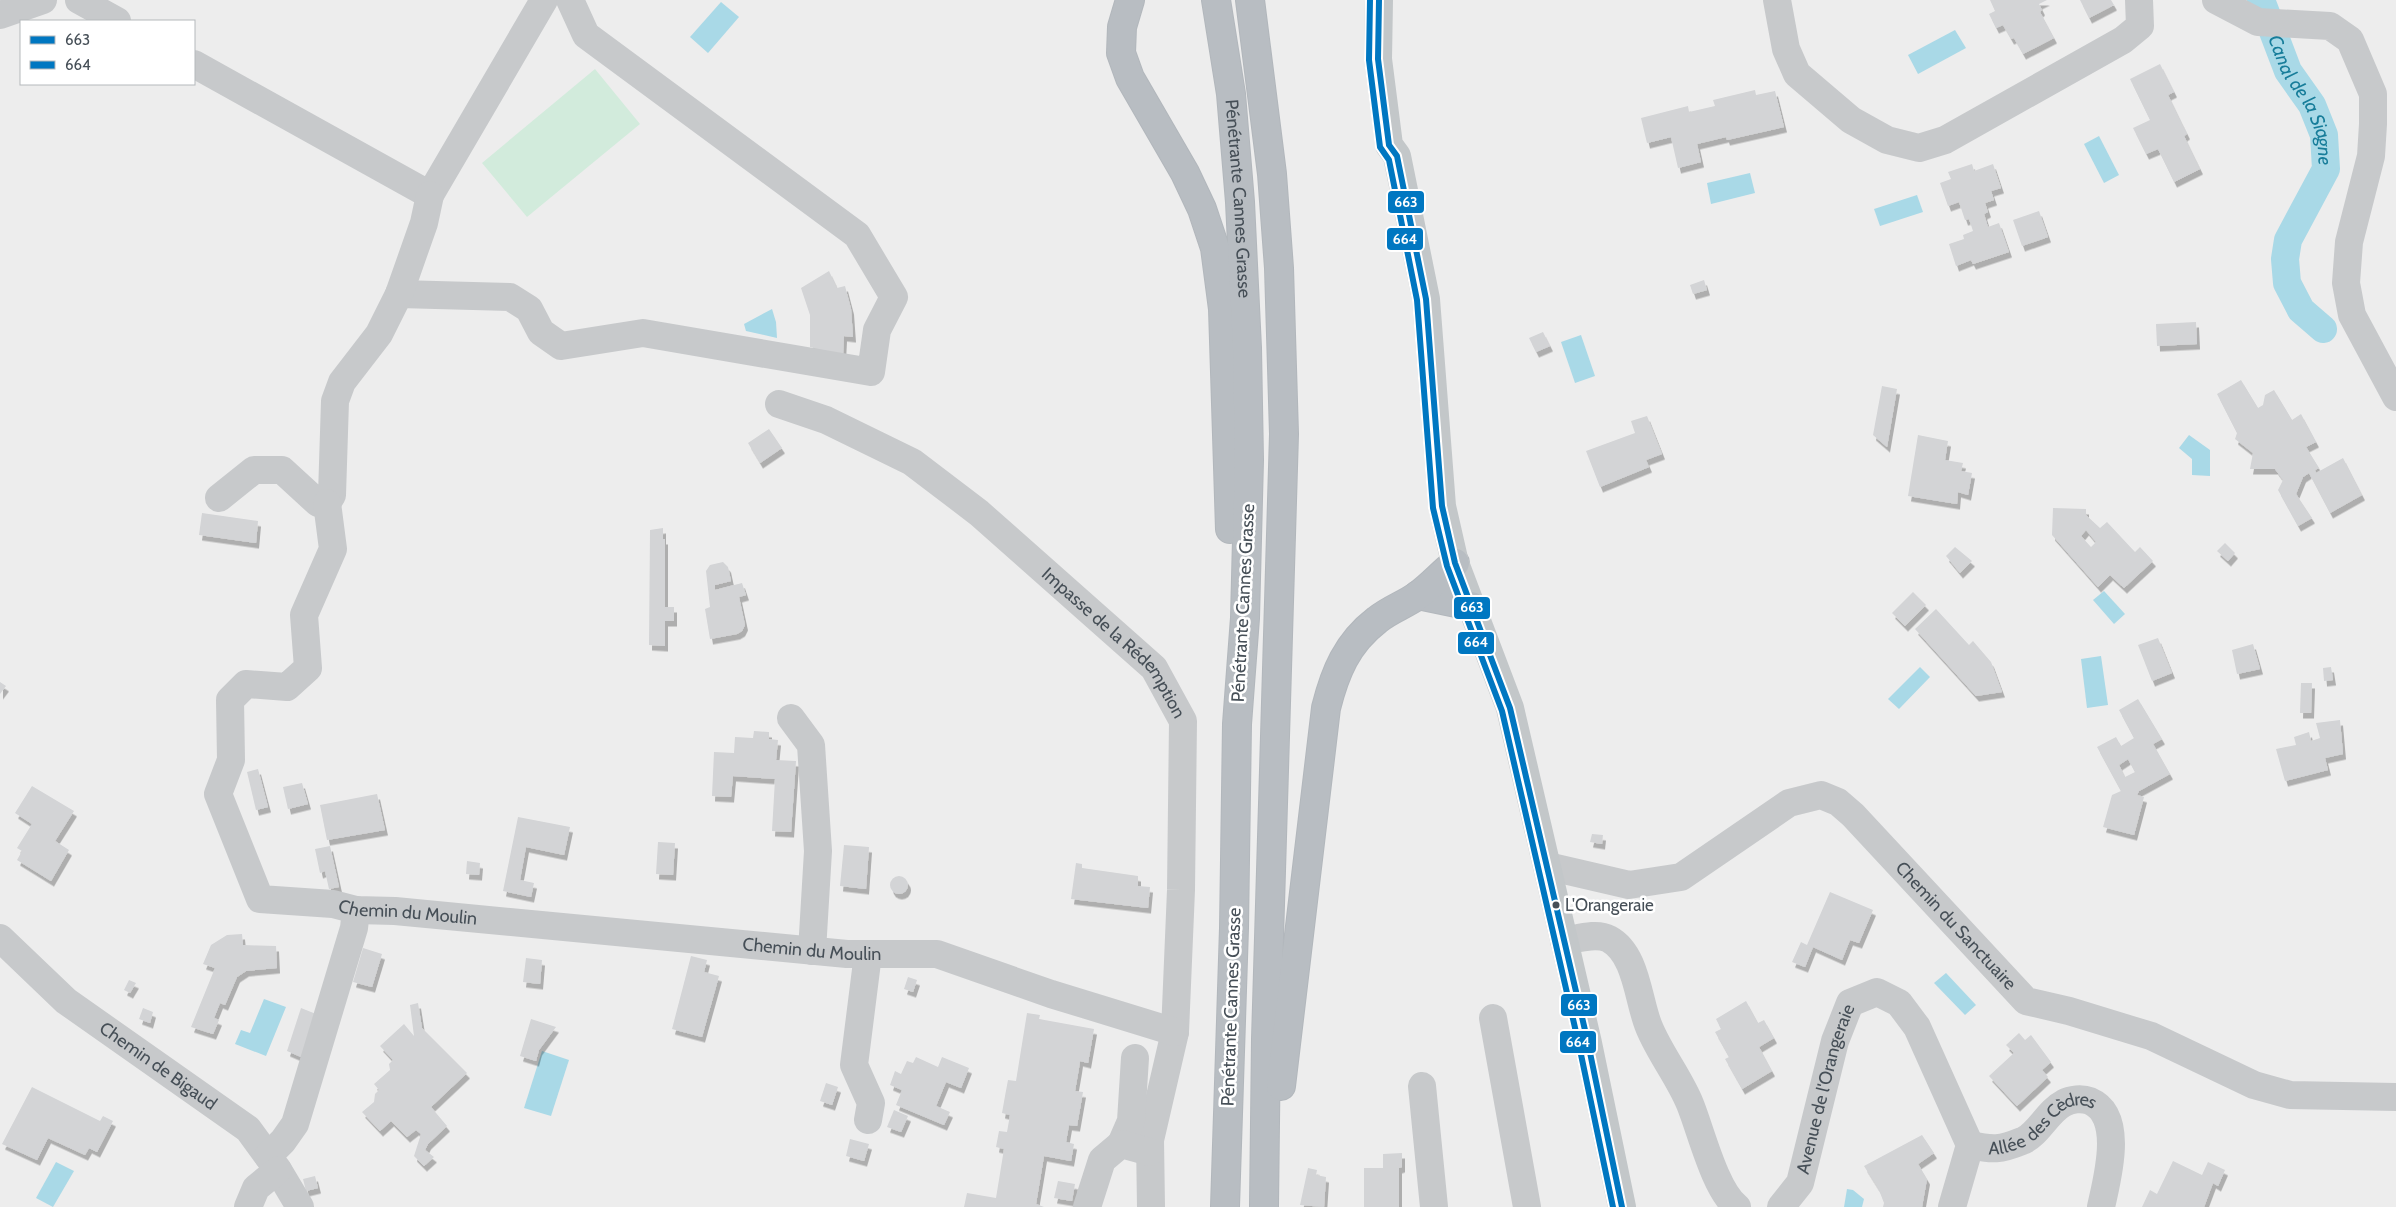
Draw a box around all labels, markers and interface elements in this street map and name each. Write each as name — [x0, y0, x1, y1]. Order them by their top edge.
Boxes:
legend — [20, 20, 195, 85]
text: 663 — [65, 31, 90, 49]
water label: Canal de la Siagne — [2264, 31, 2337, 166]
text: 664 — [65, 56, 91, 74]
street label: Pénétrante Cannes Grasse — [1220, 98, 1256, 298]
line badge: 663 — [1387, 190, 1425, 214]
text: 663 — [1394, 193, 1418, 211]
line badge: 664 — [1386, 227, 1424, 251]
text: 664 — [1393, 230, 1417, 248]
street label: Pénétrante Cannes Grasse — [1227, 503, 1259, 703]
street label: Impasse de la Rédemption — [1037, 563, 1190, 722]
line badge: 663 — [1453, 596, 1491, 620]
text: 663 — [1460, 598, 1484, 616]
line badge: 664 — [1457, 631, 1495, 655]
text: 664 — [1464, 633, 1488, 651]
street label: Chemin du Sanctuaire — [1891, 857, 2021, 994]
street label: Chemin du Moulin — [336, 895, 478, 930]
place label: L'Orangeraie — [1565, 895, 1654, 915]
marker: L'Orangeraie — [1551, 900, 1561, 910]
street label: Pénétrante Cannes Grasse — [1217, 907, 1245, 1107]
street label: Chemin du Moulin — [742, 933, 881, 965]
line badge: 663 — [1560, 993, 1598, 1017]
text: 663 — [1567, 996, 1591, 1014]
street label: Avenue de l'Orangeraie — [1792, 1001, 1859, 1176]
street label: Chemin de Bigaud — [95, 1017, 221, 1115]
line badge: 664 — [1559, 1030, 1597, 1054]
text: 664 — [1566, 1033, 1590, 1051]
street label: Allée des Cèdres — [1988, 1088, 2101, 1159]

